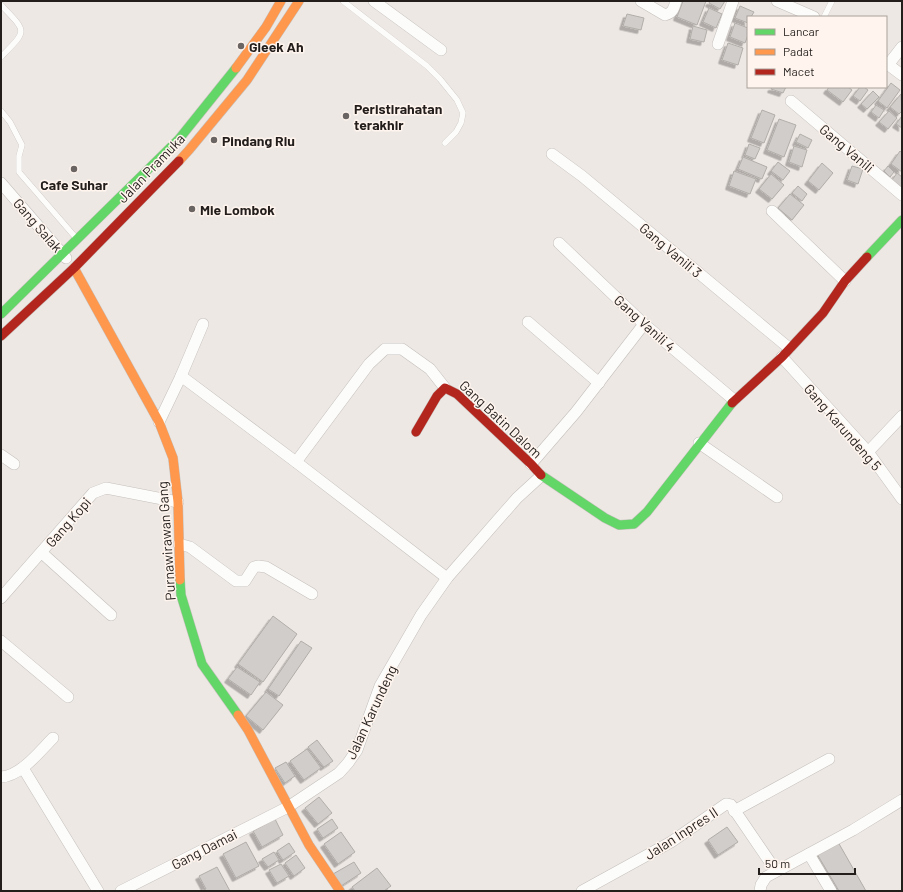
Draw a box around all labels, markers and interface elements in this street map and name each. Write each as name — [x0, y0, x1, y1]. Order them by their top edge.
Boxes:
legend — [747, 16, 887, 88]
text: Lancar — [783, 24, 820, 38]
place label: Gleek Ah — [249, 38, 304, 55]
marker: Gleek Ah — [236, 41, 246, 51]
text: Padat — [783, 44, 813, 58]
text: Macet — [783, 64, 815, 78]
place label: Peristirahatan terakhir — [354, 100, 442, 133]
marker: Peristirahatan terakhir — [341, 111, 351, 121]
street label: Gang Vanili — [816, 120, 878, 176]
street label: Jalan Pramuka — [114, 130, 188, 206]
place label: Pindang Riu — [222, 132, 295, 149]
marker: Pindang Riu — [209, 135, 219, 145]
marker: Cafe Suhar — [69, 164, 79, 174]
place label: Cafe Suhar — [40, 176, 108, 193]
street label: Gang Salak — [10, 194, 66, 256]
place label: Mie Lombok — [200, 201, 275, 218]
marker: Mie Lombok — [187, 204, 197, 214]
street label: Gang Vanili 3 — [636, 219, 706, 281]
street label: Gang Vanili 4 — [611, 291, 679, 355]
street label: Gang Batin Dalom — [456, 376, 546, 462]
street label: Gang Karundeng 5 — [801, 380, 885, 474]
street label: Purnawirawan Gang — [153, 481, 179, 601]
street label: Gang Kopi — [42, 493, 94, 551]
street label: Jalan Karundeng — [342, 662, 400, 762]
street label: Jalan Inpres II — [641, 803, 721, 863]
street label: Gang Damai — [168, 825, 240, 873]
scale bar — [759, 850, 855, 876]
text: 50 m — [765, 856, 790, 870]

